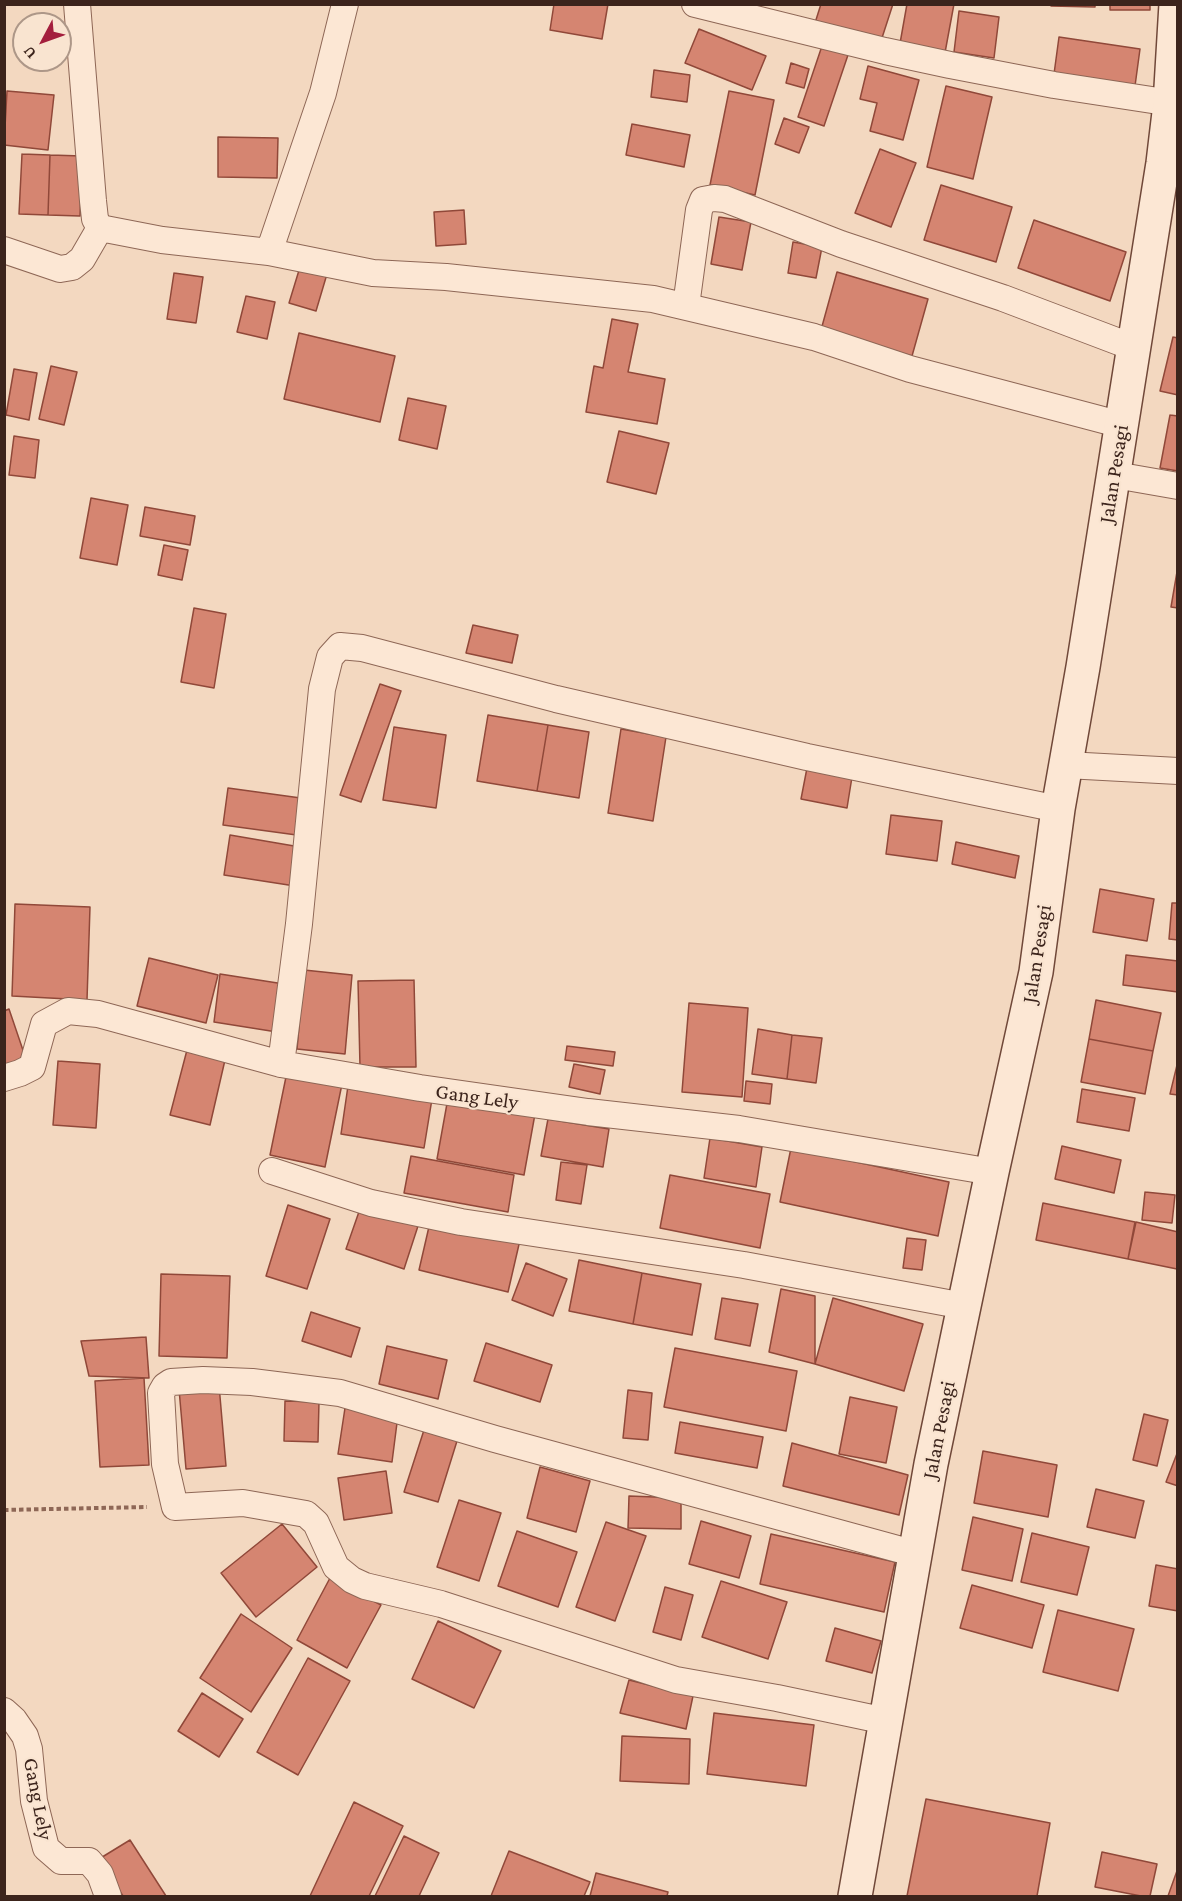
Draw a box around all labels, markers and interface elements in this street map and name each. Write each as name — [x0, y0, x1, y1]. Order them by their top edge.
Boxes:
north arrow — [12, 12, 72, 72]
text: U — [20, 43, 40, 63]
street label: Jalan Pesagi — [1094, 423, 1134, 525]
street label: Jalan Pesagi — [1017, 903, 1057, 1005]
street label: Gang Lely — [434, 1079, 520, 1115]
street label: Jalan Pesagi — [917, 1379, 961, 1481]
street label: Gang Lely — [18, 1756, 58, 1842]

